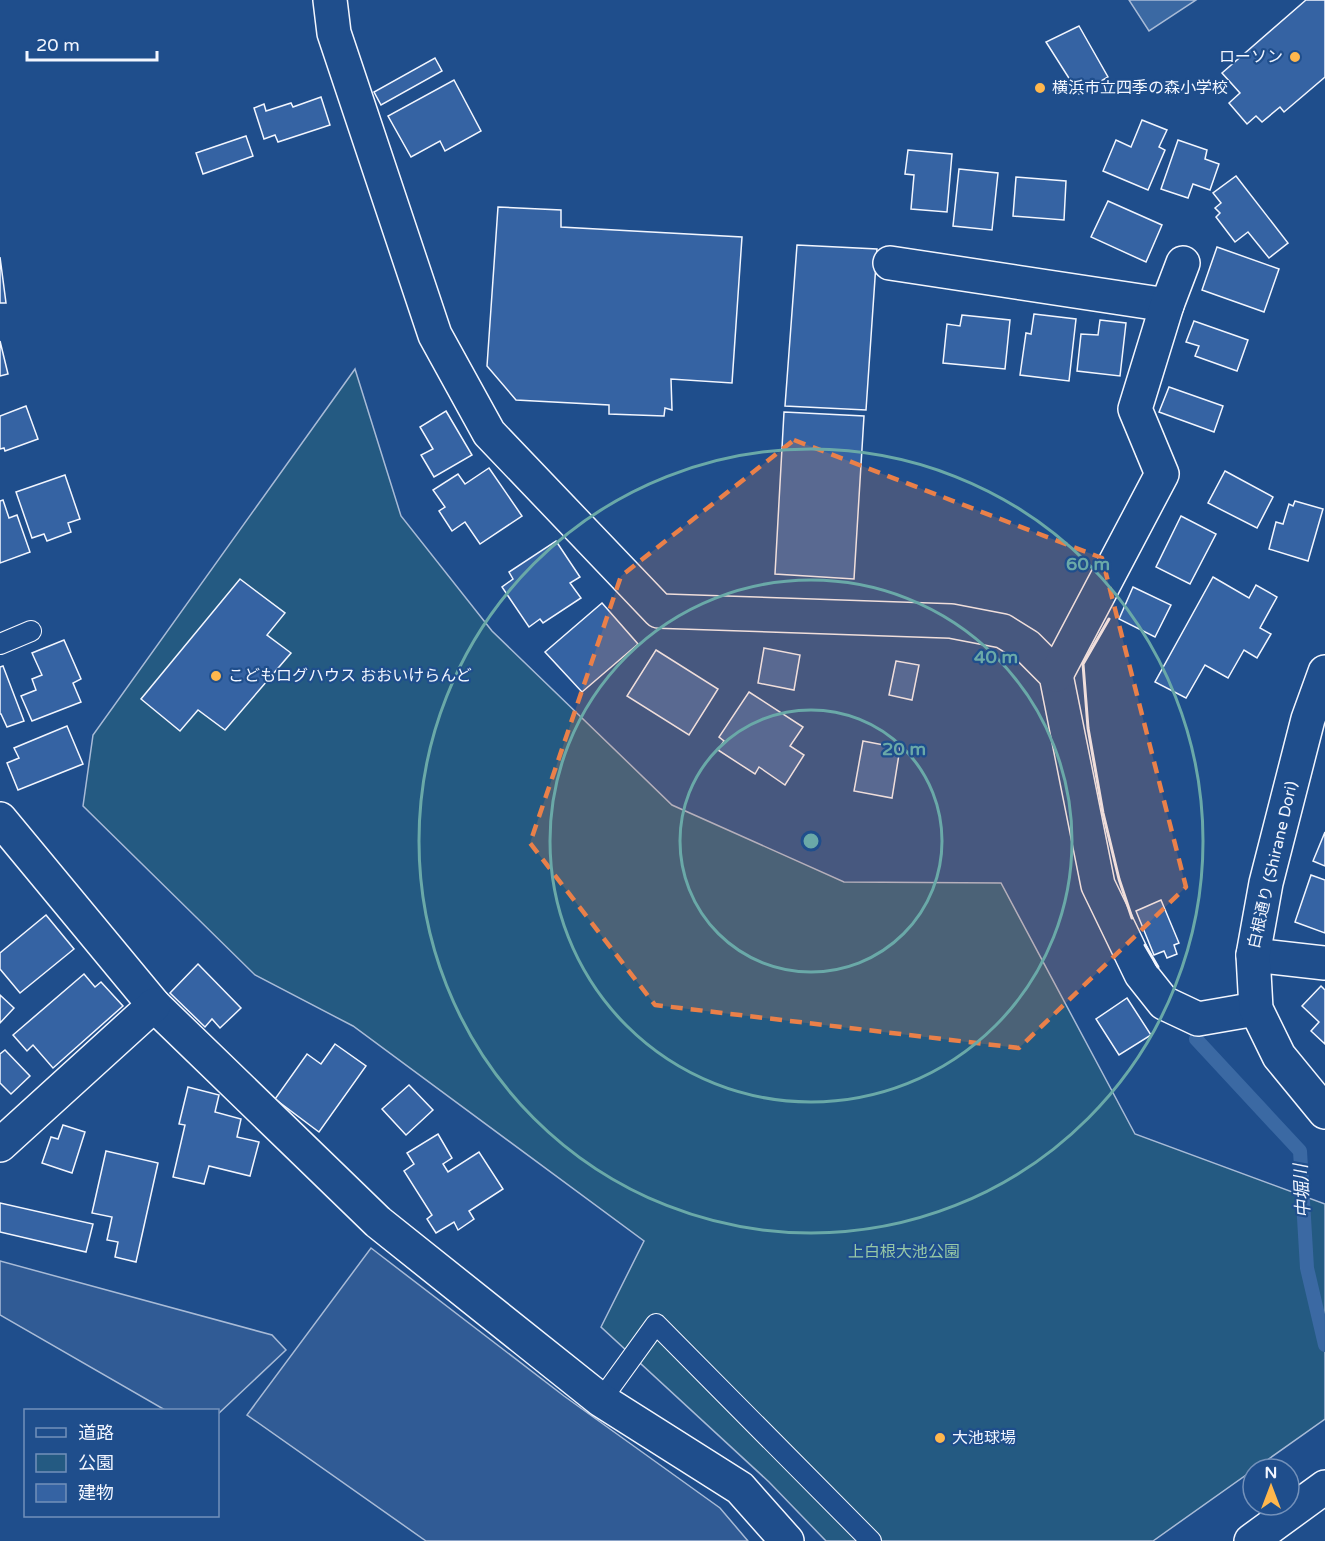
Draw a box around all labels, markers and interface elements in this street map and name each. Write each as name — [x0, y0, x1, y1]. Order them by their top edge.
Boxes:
scale bar — [27, 24, 158, 62]
text: 20 m — [36, 34, 80, 56]
place label: ローソン — [1219, 47, 1283, 67]
marker: ローソン — [1288, 50, 1302, 64]
place label: 横浜市立四季の森小学校 — [1052, 78, 1228, 98]
marker: 横浜市立四季の森小学校 — [1033, 81, 1047, 95]
text: 60 m — [1066, 553, 1110, 575]
text: 40 m — [974, 646, 1018, 668]
place label: こどもログハウス おおいけらんど — [228, 666, 472, 686]
marker: こどもログハウス おおいけらんど — [209, 669, 223, 683]
text: 20 m — [882, 738, 926, 760]
street label: 白根通り (Shirane Dori) — [1244, 779, 1302, 951]
centre of rings — [801, 831, 821, 851]
water label: 中堀川 — [1289, 1161, 1314, 1219]
park label: 上白根大池公園 — [848, 1242, 960, 1262]
legend — [24, 1409, 219, 1517]
text: 道路 — [78, 1422, 114, 1444]
place label: 大池球場 — [952, 1428, 1016, 1448]
marker: 大池球場 — [933, 1431, 947, 1445]
text: 公園 — [78, 1452, 114, 1474]
north arrow — [1241, 1457, 1301, 1517]
text: N — [1265, 1463, 1277, 1483]
text: 建物 — [78, 1482, 114, 1504]

